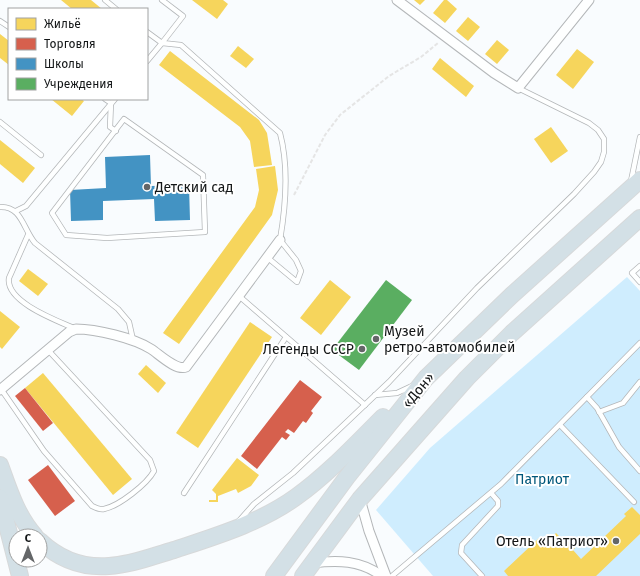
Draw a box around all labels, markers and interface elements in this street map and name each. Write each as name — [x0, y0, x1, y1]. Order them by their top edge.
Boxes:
legend — [8, 8, 148, 100]
text: Жильё — [44, 17, 81, 31]
text: Торговля — [44, 37, 96, 51]
text: Школы — [44, 57, 84, 71]
text: Учреждения — [44, 77, 113, 91]
place label: Детский сад — [154, 179, 233, 196]
marker: Детский сад — [142, 182, 152, 192]
place label: Музей ретро-автомобилей — [384, 323, 515, 356]
marker: Музей ретро-автомобилей — [371, 334, 381, 344]
place label: Легенды СССР — [263, 341, 354, 358]
marker: Легенды СССР — [357, 344, 367, 354]
street label: «Дон» — [399, 369, 438, 411]
park label: Патриот — [515, 471, 570, 488]
north arrow — [8, 528, 48, 568]
text: С — [25, 532, 32, 545]
place label: Отель «Патриот» — [496, 533, 608, 550]
marker: Отель «Патриот» — [611, 536, 621, 546]

